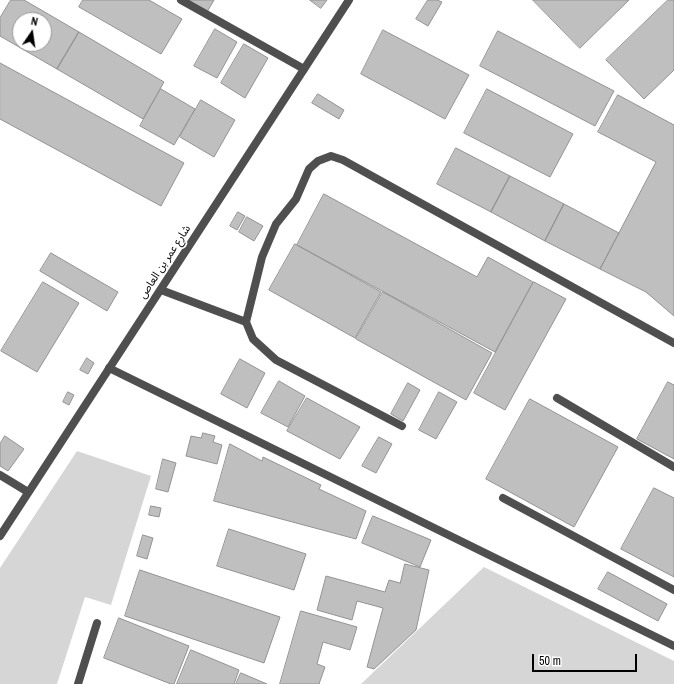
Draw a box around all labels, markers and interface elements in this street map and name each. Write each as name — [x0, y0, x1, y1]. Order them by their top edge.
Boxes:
north arrow — [12, 12, 52, 52]
text: N — [30, 14, 39, 29]
street label: شارع عمر بن العاص — [136, 223, 194, 301]
scale bar — [534, 646, 639, 672]
text: 50 m — [539, 653, 561, 669]

